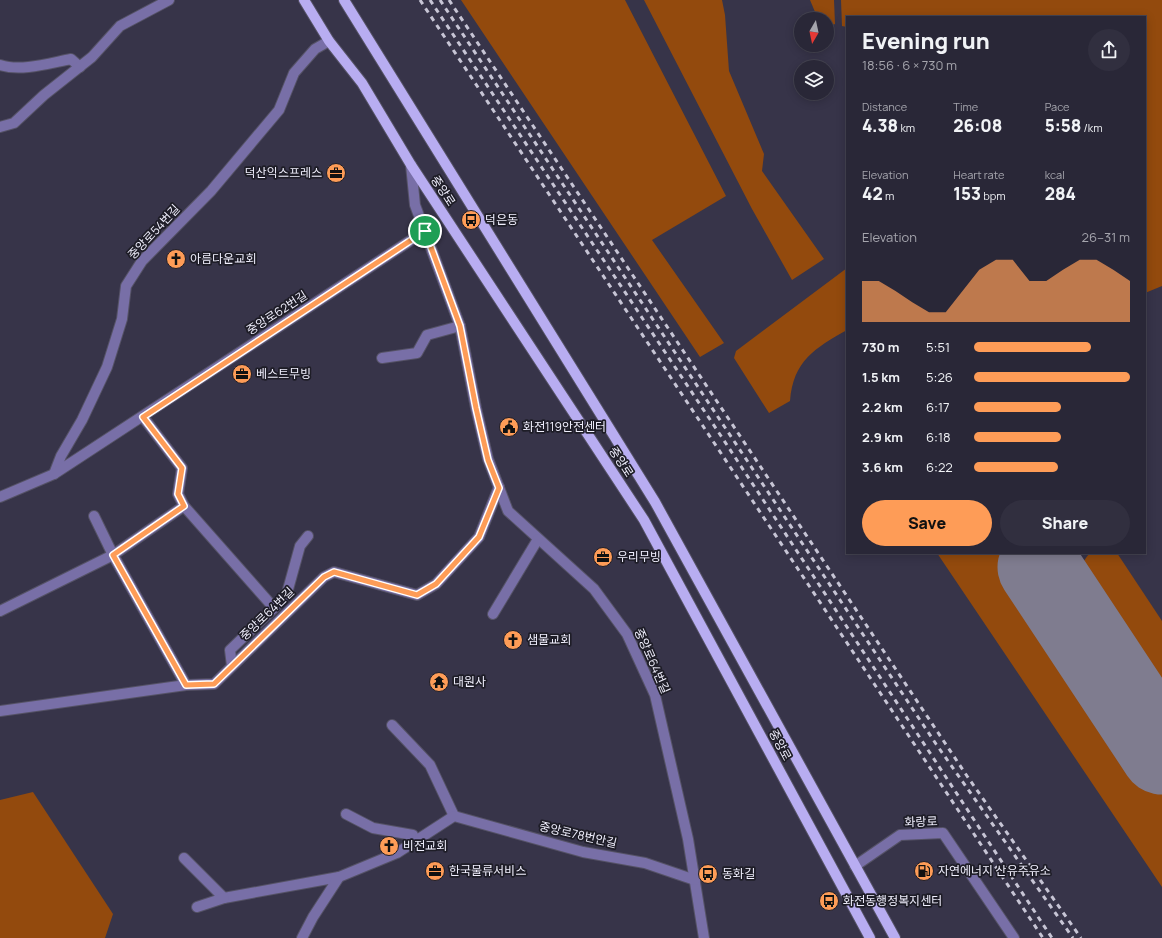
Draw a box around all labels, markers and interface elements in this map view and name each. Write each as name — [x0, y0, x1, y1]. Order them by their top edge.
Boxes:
north arrow — [794, 12, 834, 52]
map controls — [794, 12, 834, 100]
text: Evening run — [862, 26, 990, 56]
button: share — [1088, 29, 1130, 71]
text: 18:56 · 6 × 730 m — [862, 56, 957, 74]
button: layers — [794, 60, 834, 100]
text: Distance — [862, 99, 907, 114]
text: Time — [953, 99, 978, 114]
text: Pace — [1045, 99, 1070, 114]
text: 4.38 — [862, 114, 898, 137]
text: 26:08 — [953, 114, 1002, 137]
text: 5:58 — [1045, 114, 1081, 137]
text: km — [898, 120, 915, 135]
text: /km — [1081, 120, 1103, 135]
office icon: 덕산익스프레스 — [325, 162, 347, 184]
place label: 덕산익스프레스 — [245, 164, 322, 181]
text: Elevation — [862, 167, 908, 182]
text: Heart rate — [953, 167, 1004, 182]
text: kcal — [1045, 167, 1065, 182]
street label: 중앙로 — [427, 172, 460, 209]
text: 42 — [862, 182, 883, 205]
text: 153 — [953, 182, 981, 205]
text: 284 — [1045, 182, 1076, 205]
text: m — [883, 188, 894, 203]
text: bpm — [981, 188, 1006, 203]
street label: 중앙로54번길 — [124, 201, 183, 263]
bus stop icon: 덕은동 — [460, 209, 482, 231]
place label: 덕은동 — [485, 211, 518, 228]
pin — [408, 214, 442, 248]
icon: arrive — [414, 220, 436, 242]
text: Elevation — [862, 228, 917, 246]
text: 26–31 m — [1082, 228, 1130, 246]
church icon: 아름다운교회 — [165, 248, 187, 270]
place label: 아름다운교회 — [190, 250, 256, 267]
street label: 중앙로62번길 — [243, 287, 311, 339]
text: 730 m — [862, 338, 899, 356]
text: 5:51 — [926, 338, 950, 356]
office icon: 베스트무빙 — [231, 363, 253, 385]
place label: 베스트무빙 — [256, 365, 311, 382]
text: 1.5 km — [862, 368, 900, 386]
text: 5:26 — [926, 368, 953, 386]
text: 2.2 km — [862, 398, 903, 416]
text: 6:17 — [926, 398, 950, 416]
public building icon: 화전119안전센터 — [498, 416, 520, 438]
place label: 화전119안전센터 — [523, 418, 606, 435]
text: 2.9 km — [862, 428, 903, 446]
text: 6:18 — [926, 428, 951, 446]
street label: 중앙로 — [605, 443, 638, 480]
text: 3.6 km — [862, 458, 903, 476]
text: 6:22 — [926, 458, 953, 476]
button: Save — [862, 500, 992, 546]
button: Share — [1000, 500, 1130, 546]
office icon: 우리무빙 — [592, 546, 614, 568]
place label: 우리무빙 — [617, 548, 661, 565]
street label: 중앙로64번길 — [236, 583, 298, 644]
street label: 중앙로64번길 — [631, 625, 674, 696]
church icon: 샘물교회 — [502, 629, 524, 651]
place label: 샘물교회 — [527, 631, 571, 648]
temple icon: 대원사 — [428, 671, 450, 693]
place label: 대원사 — [453, 673, 486, 690]
street label: 중앙로 — [765, 726, 796, 763]
street label: 화랑로 — [904, 812, 938, 831]
street label: 중앙로78번안길 — [538, 817, 619, 852]
church icon: 비전교회 — [378, 835, 400, 857]
place label: 비전교회 — [403, 837, 447, 854]
office icon: 한국물류서비스 — [424, 860, 446, 882]
fuel station icon: 자연에너지 산유주유소 — [913, 860, 935, 882]
place label: 한국물류서비스 — [449, 862, 526, 879]
place label: 자연에너지 산유주유소 — [938, 862, 1051, 879]
bus stop icon: 동화길 — [697, 863, 719, 885]
place label: 동화길 — [722, 865, 755, 882]
bus stop icon: 화전동행정복지센터 — [818, 890, 840, 912]
place label: 화전동행정복지센터 — [843, 892, 942, 909]

